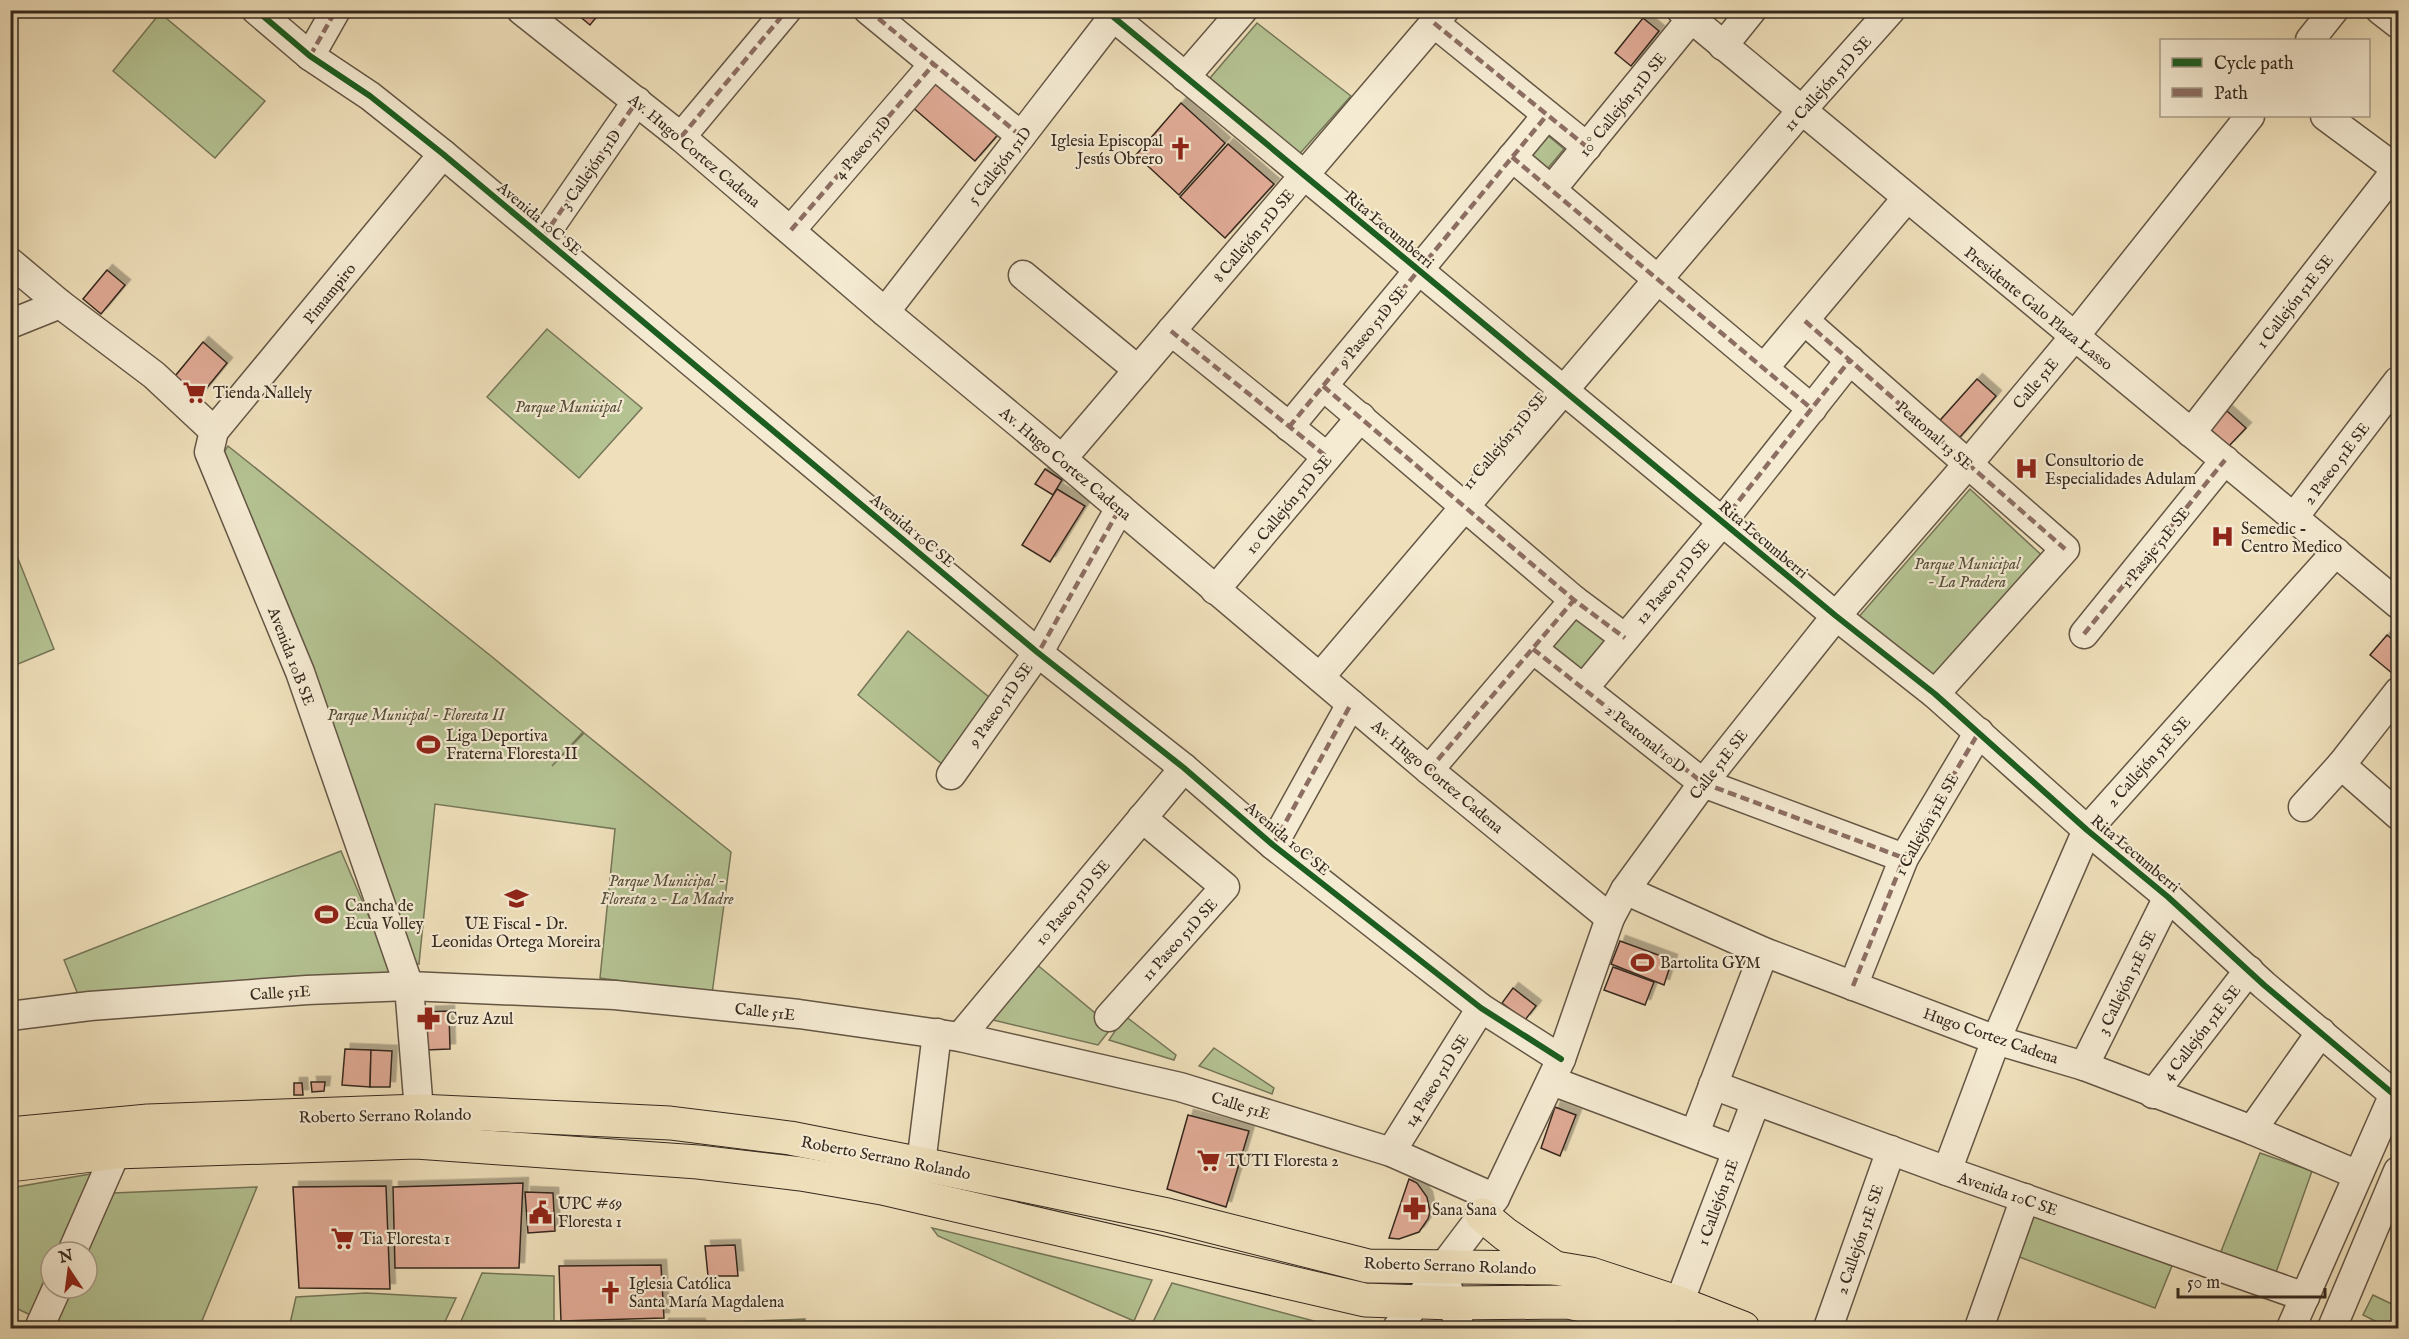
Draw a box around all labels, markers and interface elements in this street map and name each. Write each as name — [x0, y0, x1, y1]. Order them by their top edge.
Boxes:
street label: 11 Callejón 51D SE — [1780, 32, 1877, 136]
legend — [2160, 39, 2370, 117]
street label: 10° Callejón 51D SE — [1575, 49, 1672, 161]
text: Cycle path — [2214, 53, 2294, 76]
text: Path — [2214, 83, 2248, 106]
street label: Av. Hugo Cortez Cadena — [623, 90, 764, 213]
street label: 4 Paseo 51D — [831, 113, 896, 184]
street label: 5 Callejón 51D — [964, 123, 1037, 209]
street label: 3 Callejón 51D — [557, 126, 627, 214]
place label: Iglesia Episcopal Jesús Obrero — [1050, 132, 1164, 170]
church icon: Iglesia Episcopal Jesús Obrero — [1168, 136, 1194, 162]
street label: Avenida 10C SE — [492, 178, 585, 261]
street label: 8 Callejón 51D SE — [1210, 185, 1299, 287]
street label: Rita Lecumberri — [1340, 187, 1437, 274]
street label: Presidente Galo Plaza Lasso — [1959, 243, 2116, 376]
street label: 1 Callejón 51E SE — [2253, 251, 2339, 353]
street label: Pimampiro — [300, 259, 361, 329]
street label: 9 Paseo 51D SE — [1334, 282, 1412, 373]
street label: Calle 51E — [2009, 355, 2064, 414]
supermarket icon: Tienda Nallely — [182, 379, 208, 405]
place label: Tienda Nallely — [213, 384, 312, 404]
street label: 11 Callejón 51D SE — [1459, 388, 1552, 494]
park label: Parque Municipal — [515, 398, 622, 418]
street label: Peatonal 13 SE — [1891, 398, 1976, 475]
street label: Av. Hugo Cortez Cadena — [994, 403, 1135, 526]
street label: 2 Paseo 51E SE — [2300, 419, 2375, 509]
street label: 10 Callejón 51D SE — [1242, 452, 1337, 559]
place label: Consultorio de Especialidades Adulam — [2045, 452, 2196, 490]
hospital icon: Consultorio de Especialidades Adulam — [2014, 456, 2040, 482]
street label: Avenida 10C SE — [865, 490, 958, 573]
street label: Rita Lecumberri — [1714, 497, 1811, 584]
street label: 1 Pasaje 51E SE — [2118, 504, 2195, 593]
place label: Semedic - Centro Medico — [2241, 520, 2343, 558]
hospital icon: Semedic - Centro Medico — [2210, 524, 2236, 550]
street label: 12 Paseo 51D SE — [1632, 535, 1715, 629]
park label: Parque Municipal - La Pradera — [1914, 555, 2021, 593]
street label: Avenida 10B SE — [262, 604, 318, 709]
street label: 9 Paseo 51D SE — [964, 659, 1038, 752]
street label: 2 Peatonal 10D — [1600, 701, 1689, 778]
park label: Parque Municpal - Floresta II — [327, 706, 506, 726]
street label: 2 Callejón 51E SE — [2103, 713, 2196, 812]
street label: Av. Hugo Cortez Cadena — [1366, 716, 1507, 839]
street label: Calle 51E SE — [1686, 726, 1753, 804]
place label: Liga Deportiva Fraterna Floresta II — [446, 727, 578, 765]
sports icon: Liga Deportiva Fraterna Floresta II — [415, 731, 441, 757]
street label: 1 Callejón 51E SE — [1891, 770, 1964, 880]
street label: Avenida 10C SE — [1240, 798, 1333, 881]
street label: Rita Lecumberri — [2086, 811, 2183, 898]
street label: 10 Paseo 51D SE — [1032, 856, 1115, 950]
park label: Parque Municipal - Floresta 2 - La Madre — [600, 872, 734, 910]
school or university icon: UE Fiscal - Dr. Leonidas Ortega Moreira — [503, 885, 529, 911]
street label: 11 Paseo 51D SE — [1138, 895, 1223, 986]
place label: Cancha de Ecua Volley — [345, 897, 424, 935]
sports icon: Cancha de Ecua Volley — [314, 901, 340, 927]
place label: UE Fiscal - Dr. Leonidas Ortega Moreira — [431, 915, 601, 953]
street label: 3 Callejón 51E SE — [2094, 927, 2162, 1038]
sports icon: Bartolita GYM — [1629, 949, 1655, 975]
place label: Bartolita GYM — [1660, 954, 1761, 974]
street label: 4 Callejón 51E SE — [2159, 981, 2246, 1085]
street label: Calle 51E — [249, 982, 311, 1006]
street label: Calle 51E — [734, 1000, 796, 1026]
street label: Hugo Cortez Cadena — [1920, 1004, 2061, 1069]
pharmacy icon: Cruz Azul — [415, 1005, 441, 1031]
place label: Cruz Azul — [446, 1010, 514, 1030]
street label: 14 Paseo 51D SE — [1401, 1031, 1474, 1131]
street label: Calle 51E — [1208, 1088, 1272, 1125]
street label: Roberto Serrano Rolando — [299, 1105, 472, 1129]
street label: Roberto Serrano Rolando — [799, 1133, 973, 1185]
supermarket icon: TUTI Floresta 2 — [1195, 1147, 1221, 1173]
place label: TUTI Floresta 2 — [1226, 1152, 1339, 1172]
street label: 1 Callejón 51E — [1694, 1156, 1744, 1249]
street label: Avenida 10C SE — [1954, 1168, 2060, 1221]
street label: 2 Callejón 51E SE — [1833, 1182, 1889, 1297]
place label: UPC #69 Floresta 1 — [558, 1195, 622, 1233]
pharmacy icon: Sana Sana — [1401, 1196, 1427, 1222]
public building icon: UPC #69 Floresta 1 — [527, 1199, 553, 1225]
place label: Sana Sana — [1432, 1201, 1497, 1221]
supermarket icon: Tia Floresta 1 — [329, 1225, 355, 1251]
place label: Tia Floresta 1 — [360, 1230, 450, 1250]
north arrow — [39, 1240, 99, 1300]
text: N — [56, 1246, 75, 1269]
street label: Roberto Serrano Rolando — [1363, 1254, 1537, 1280]
scale bar — [2178, 1261, 2325, 1299]
text: 50 m — [2187, 1272, 2220, 1295]
place label: Iglesia Católica Santa María Magdalena — [629, 1275, 784, 1313]
church icon: Iglesia Católica Santa María Magdalena — [598, 1279, 624, 1305]

